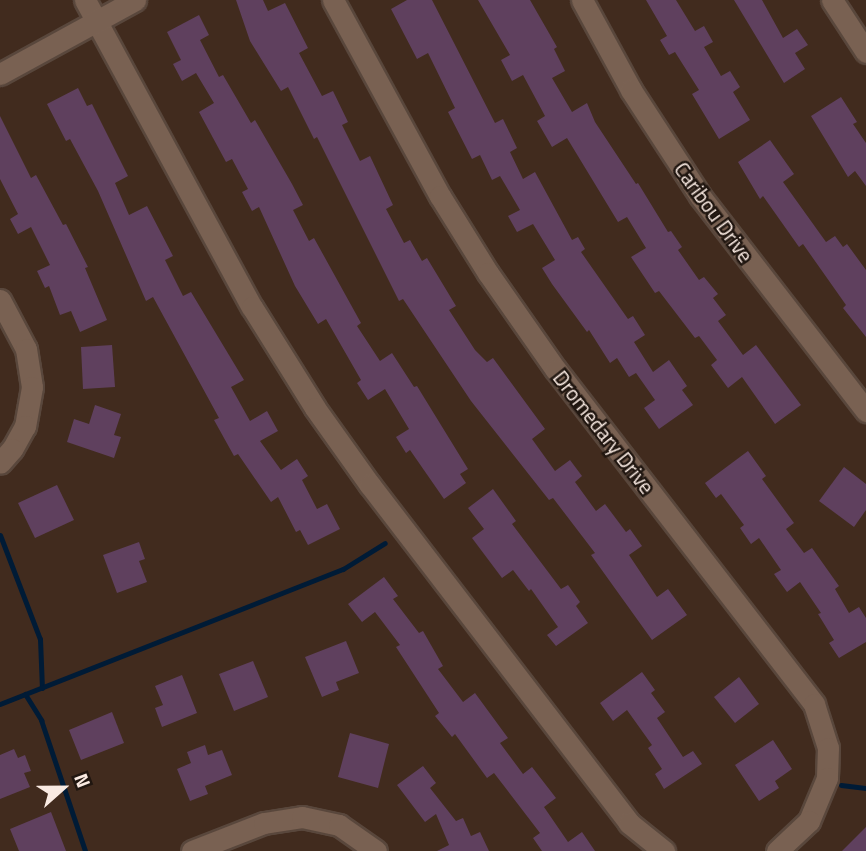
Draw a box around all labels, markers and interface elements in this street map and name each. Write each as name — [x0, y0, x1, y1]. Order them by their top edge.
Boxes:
street label: Caribou Drive — [669, 157, 759, 267]
street label: Dromedary Drive — [548, 365, 660, 499]
north arrow — [28, 753, 98, 823]
text: N — [67, 769, 99, 792]

